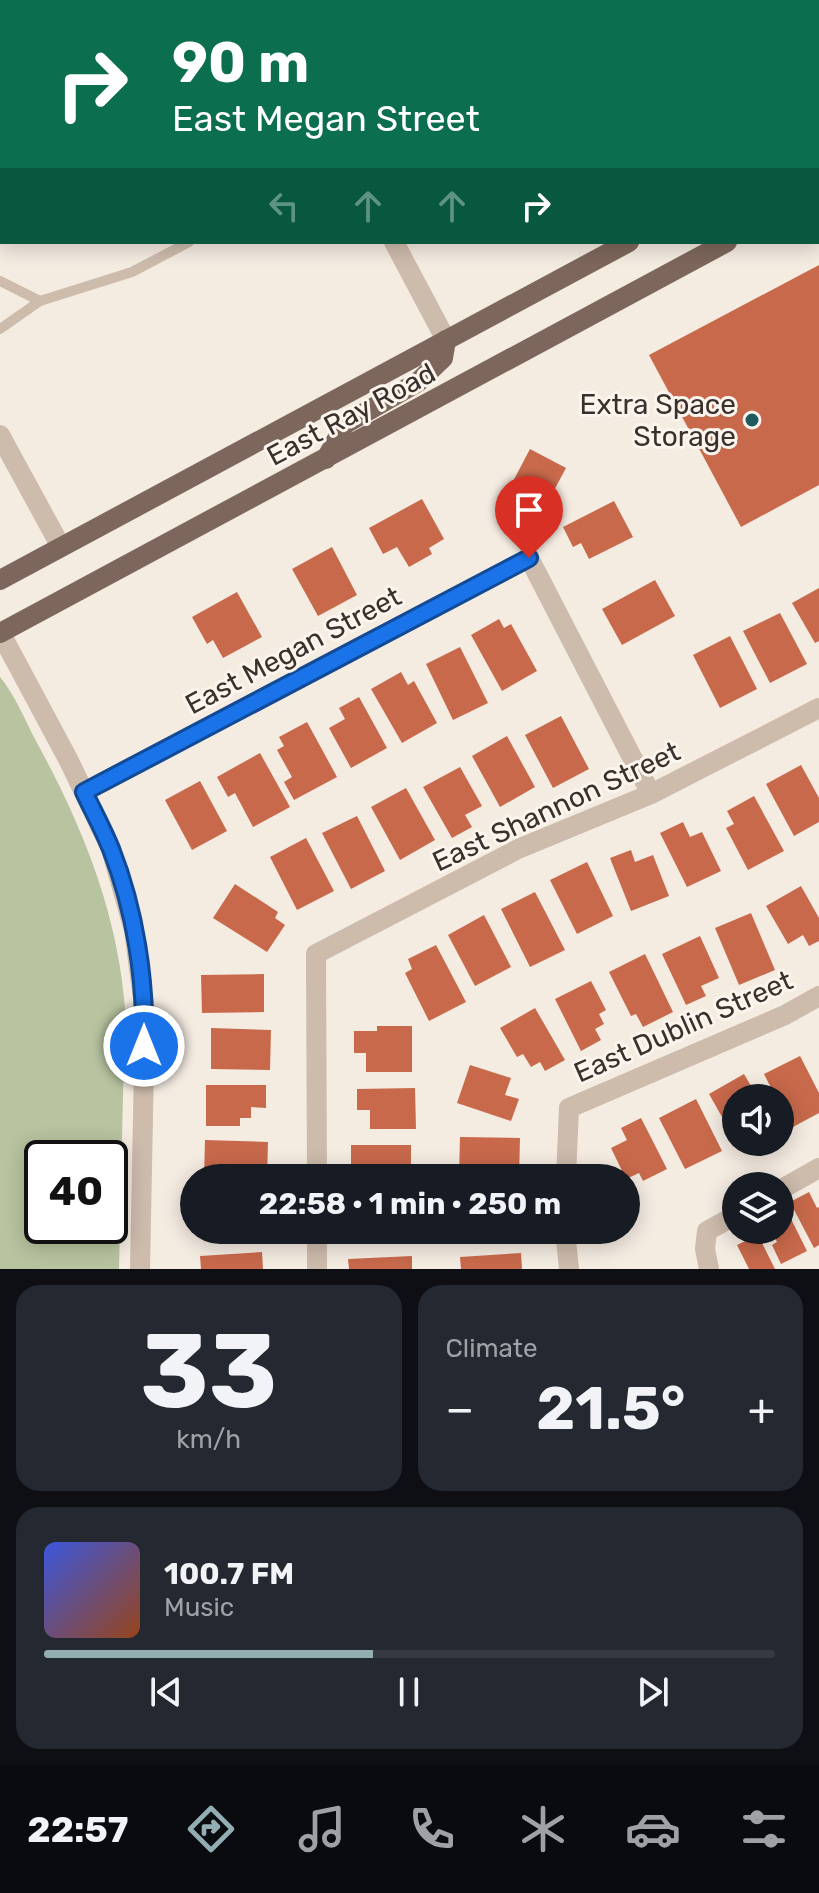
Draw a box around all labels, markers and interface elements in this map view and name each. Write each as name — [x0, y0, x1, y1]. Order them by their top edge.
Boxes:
text: 90 m — [172, 30, 309, 96]
icon: right — [40, 32, 144, 136]
text: East Megan Street — [172, 97, 480, 140]
icon: left — [262, 184, 306, 228]
icon: ahead — [346, 184, 390, 228]
icon: ahead — [430, 184, 474, 228]
icon: right — [514, 184, 558, 228]
street label: East Ray Road — [261, 356, 441, 473]
place label: Extra Space Storage — [580, 388, 736, 453]
marker: Extra Space Storage — [743, 411, 761, 429]
pin — [495, 476, 563, 558]
icon: arrive — [507, 488, 551, 532]
street label: East Megan Street — [180, 580, 407, 721]
street label: East Shannon Street — [427, 735, 685, 878]
street label: East Dublin Street — [569, 963, 798, 1089]
position arrow — [102, 1004, 186, 1088]
map controls — [722, 1084, 794, 1244]
button: sound — [722, 1084, 794, 1156]
speed limit sign: 40 — [24, 1140, 128, 1244]
button: layers — [722, 1172, 794, 1244]
text: 22:58 · 1 min · 250 m — [259, 1186, 561, 1222]
text: 33 — [140, 1310, 277, 1433]
text: Climate — [446, 1333, 538, 1364]
text: 21.5° — [536, 1373, 685, 1444]
text: − — [446, 1383, 474, 1435]
text: + — [748, 1383, 775, 1435]
text: km/h — [176, 1424, 241, 1455]
text: 100.7 FM — [164, 1556, 294, 1592]
text: Music — [164, 1592, 234, 1623]
icon: previous — [144, 1670, 188, 1714]
icon: pause — [387, 1670, 431, 1714]
icon: next — [631, 1670, 675, 1714]
icon: directions — [183, 1801, 239, 1857]
icon: music — [294, 1801, 350, 1857]
icon: phone — [404, 1801, 460, 1857]
icon: climate — [515, 1801, 571, 1857]
icon: car — [625, 1801, 681, 1857]
icon: filters — [736, 1801, 792, 1857]
text: 22:57 — [27, 1808, 128, 1851]

